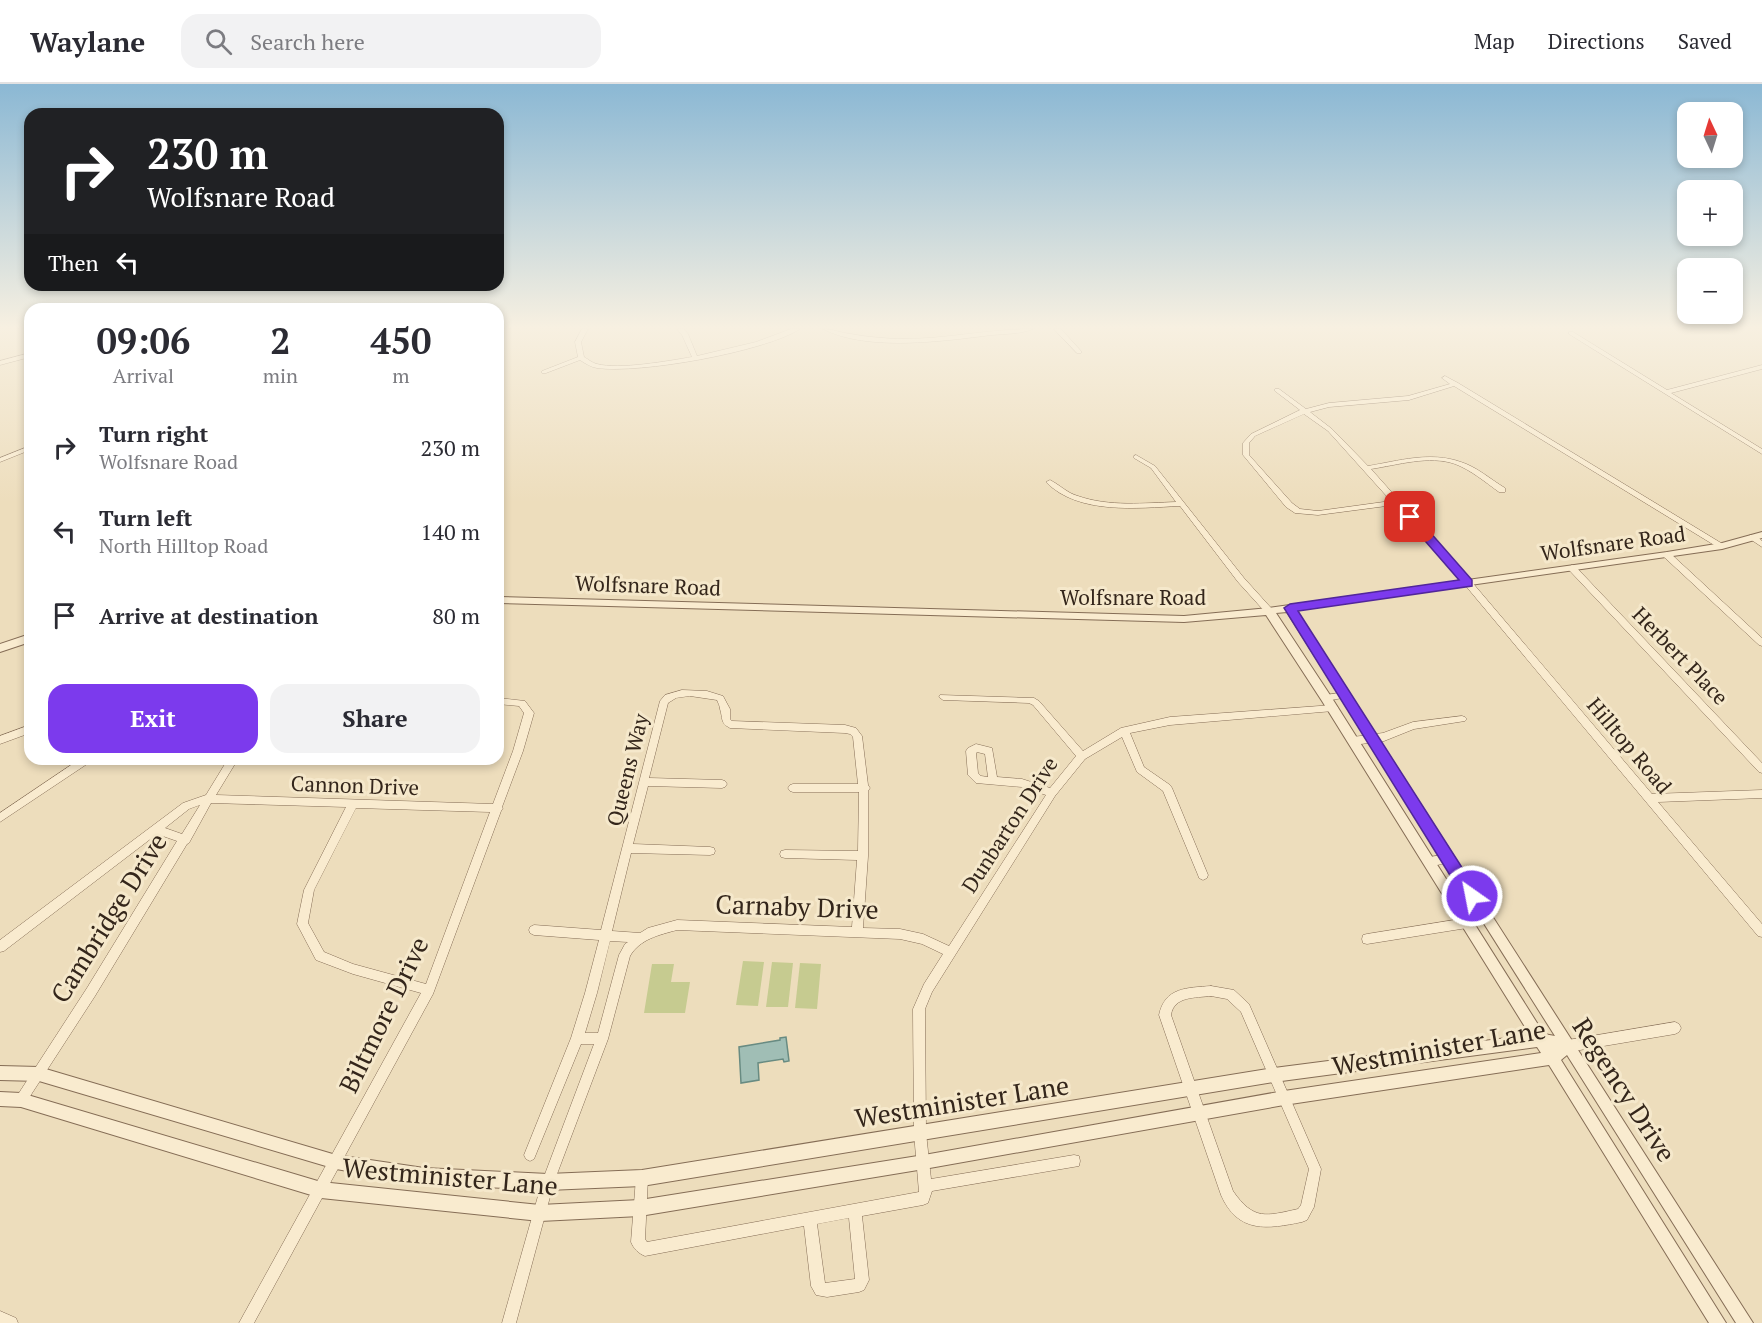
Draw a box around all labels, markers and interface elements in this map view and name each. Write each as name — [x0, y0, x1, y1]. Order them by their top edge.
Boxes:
search box — [181, 14, 601, 68]
text: Waylane — [30, 23, 145, 60]
icon: search — [202, 25, 235, 58]
text: Search here — [250, 27, 365, 56]
text: Map — [1474, 27, 1515, 55]
text: Directions — [1548, 27, 1645, 55]
text: Saved — [1678, 27, 1732, 55]
north arrow — [1677, 102, 1743, 168]
map controls — [1677, 102, 1743, 324]
text: 230 m — [147, 125, 268, 181]
icon: right — [48, 132, 126, 210]
text: Wolfsnare Road — [147, 179, 335, 215]
button: + — [1677, 180, 1743, 246]
icon: left — [111, 246, 144, 279]
text: Then — [48, 248, 99, 277]
button: − — [1677, 258, 1743, 324]
text: 09:06 — [97, 317, 190, 364]
text: 2 — [270, 317, 291, 364]
text: 450 — [370, 317, 431, 364]
text: Arrival — [113, 362, 174, 389]
text: min — [263, 362, 298, 389]
text: m — [392, 362, 410, 389]
text: Turn right — [99, 419, 208, 448]
icon: right — [48, 431, 81, 464]
text: 230 m — [420, 433, 480, 462]
text: Wolfsnare Road — [99, 448, 238, 475]
pin — [1384, 491, 1435, 542]
icon: arrive — [1393, 500, 1426, 533]
text: Turn left — [99, 503, 192, 532]
icon: left — [48, 515, 81, 548]
text: 140 m — [420, 517, 480, 546]
street label: Wolfsnare Road — [1539, 519, 1687, 567]
text: North Hilltop Road — [99, 532, 268, 559]
street label: Wolfsnare Road — [575, 568, 722, 602]
street label: Wolfsnare Road — [1060, 583, 1206, 611]
icon: arrive — [48, 599, 81, 632]
street label: Herbert Place — [1627, 600, 1735, 710]
text: Arrive at destination — [99, 601, 318, 630]
text: 80 m — [432, 601, 480, 630]
button: Exit — [48, 684, 258, 753]
button: Share — [270, 684, 480, 753]
street label: Hilltop Road — [1581, 691, 1678, 800]
street label: Queens Way — [600, 710, 655, 829]
street label: Dunbarton Drive — [955, 751, 1064, 898]
street label: Cannon Drive — [290, 769, 420, 801]
street label: Cambridge Drive — [42, 826, 174, 1009]
position arrow — [1440, 864, 1504, 928]
street label: Carnaby Drive — [715, 886, 879, 926]
street label: Biltmore Drive — [331, 931, 436, 1098]
street label: Westminister Lane — [1329, 1011, 1548, 1083]
street label: Regency Drive — [1566, 1011, 1684, 1168]
street label: Westminister Lane — [852, 1067, 1071, 1135]
street label: Westminister Lane — [341, 1150, 559, 1202]

